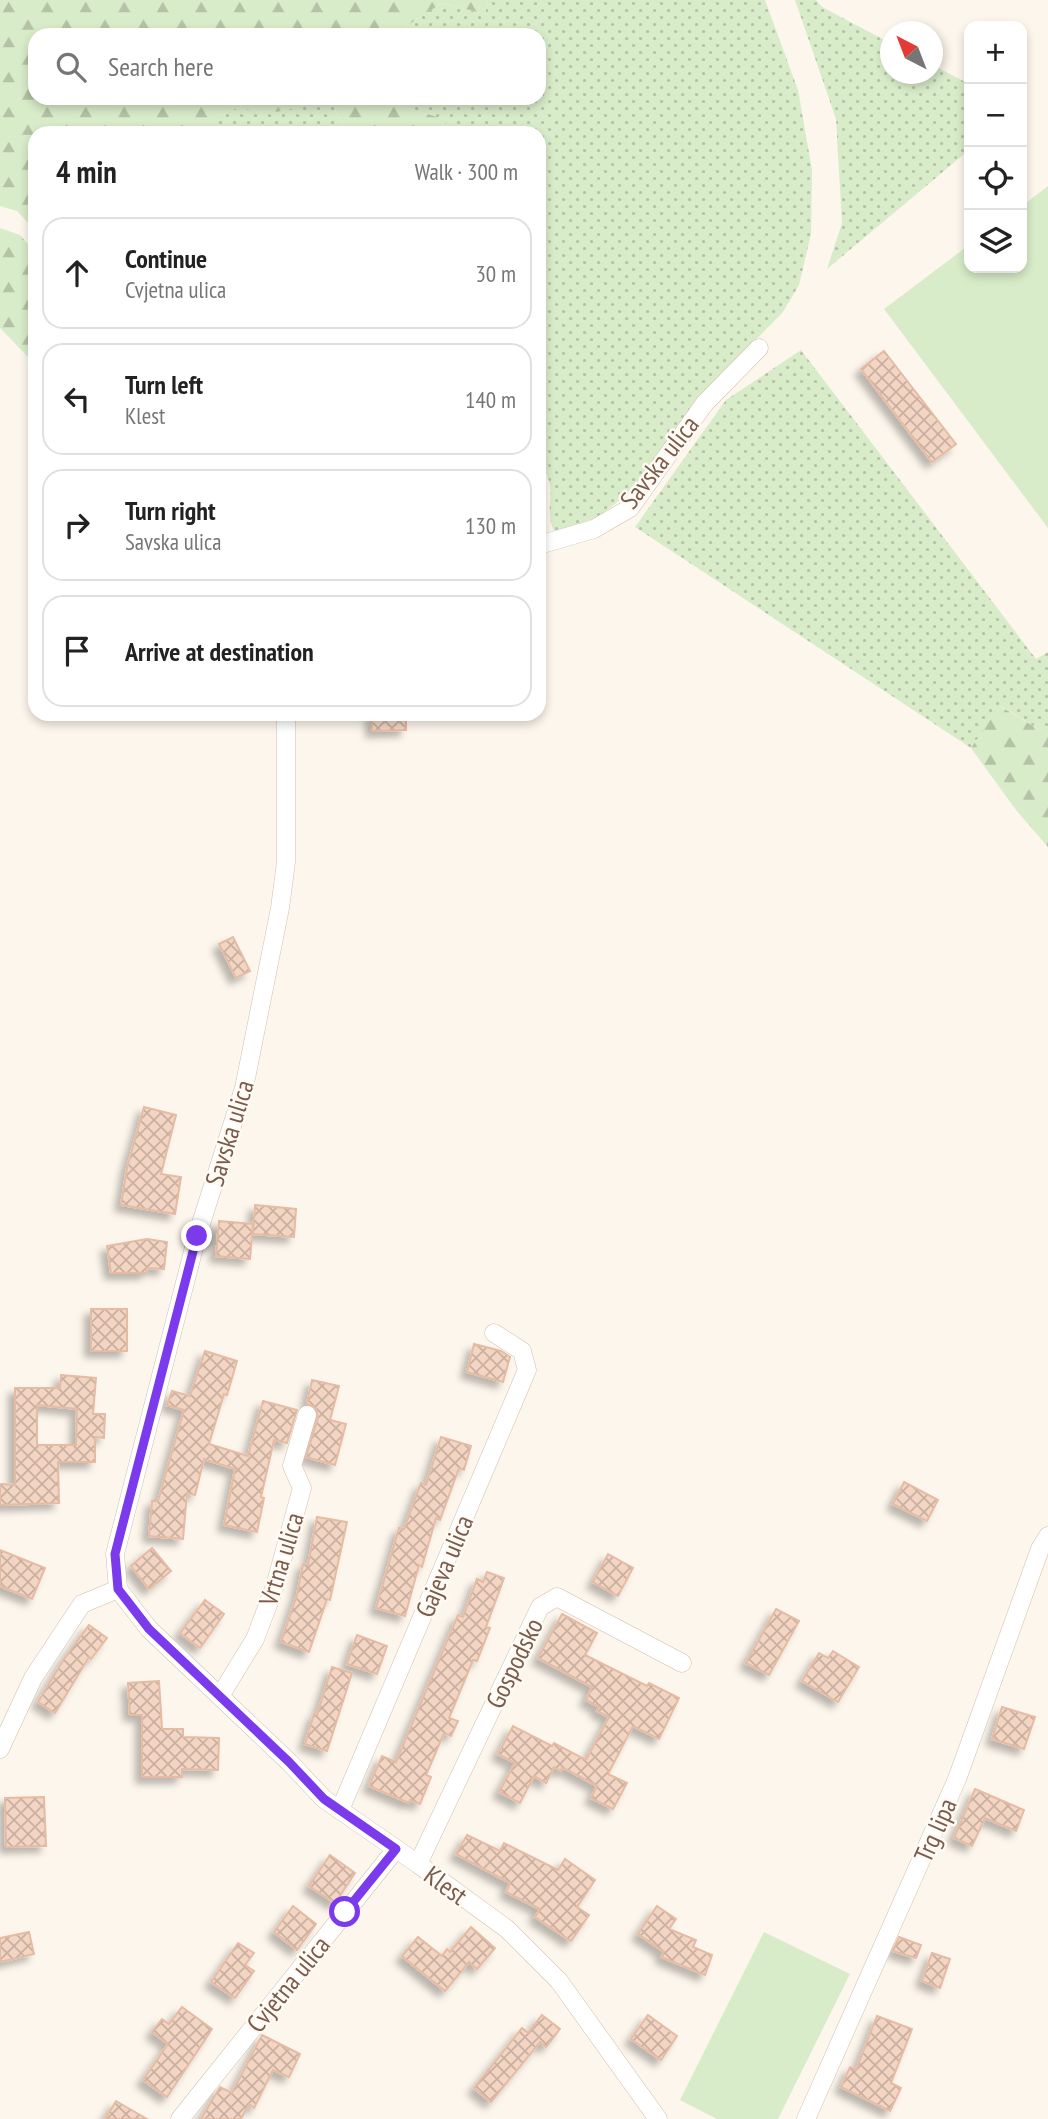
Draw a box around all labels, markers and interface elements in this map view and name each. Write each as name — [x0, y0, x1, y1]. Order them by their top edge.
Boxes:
north arrow — [880, 21, 943, 84]
map controls — [964, 21, 1027, 273]
button: + — [964, 21, 1027, 84]
search box — [28, 28, 546, 105]
icon: search — [52, 48, 90, 86]
text: Search here — [108, 50, 214, 83]
button: − — [964, 84, 1027, 147]
button: locate — [964, 147, 1027, 210]
text: 4 min — [56, 152, 117, 191]
text: Walk · 300 m — [415, 157, 518, 186]
button: layers — [964, 210, 1027, 273]
text: Continue — [125, 242, 207, 275]
icon: ahead — [58, 254, 96, 292]
text: 30 m — [475, 259, 516, 288]
text: Cvjetna ulica — [125, 275, 226, 304]
text: Turn left — [125, 368, 203, 401]
icon: left — [58, 380, 96, 418]
text: 140 m — [465, 385, 516, 414]
text: Klest — [125, 401, 165, 430]
street label: Savska ulica — [612, 409, 706, 515]
text: Turn right — [125, 494, 216, 527]
icon: right — [58, 506, 96, 544]
text: 130 m — [465, 511, 516, 540]
text: Savska ulica — [125, 527, 221, 556]
icon: arrive — [58, 632, 96, 670]
text: Arrive at destination — [125, 635, 314, 668]
street label: Savska ulica — [197, 1076, 261, 1190]
route end — [181, 1220, 212, 1251]
street label: Vrtna ulica — [251, 1508, 311, 1611]
street label: Gajeva ulica — [408, 1510, 480, 1622]
street label: Gospodsko — [478, 1612, 550, 1714]
street label: Trg lipa — [906, 1793, 964, 1867]
street label: Klest — [418, 1858, 474, 1912]
route start — [329, 1896, 360, 1927]
street label: Cvjetna ulica — [239, 1929, 337, 2039]

